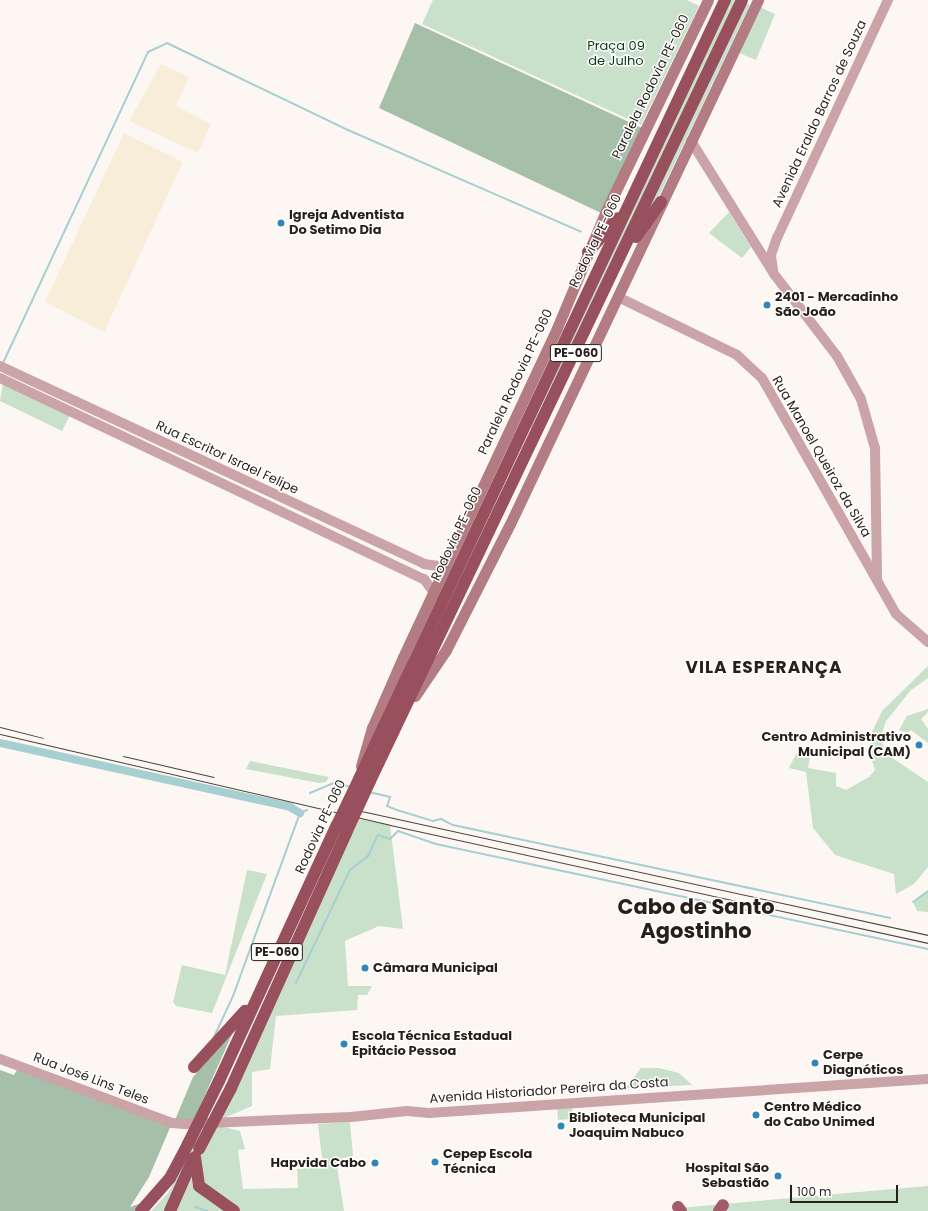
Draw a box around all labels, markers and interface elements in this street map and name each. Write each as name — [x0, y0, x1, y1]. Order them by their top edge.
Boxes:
street label: Paralela Rodovia PE-060 — [609, 12, 693, 162]
street label: Avenida Eraldo Barros de Souza — [770, 18, 870, 210]
park label: Praça 09 de Julho — [587, 39, 645, 70]
street label: Rodovia PE-060 — [567, 192, 625, 290]
place label: Igreja Adventista Do Setimo Dia — [289, 208, 404, 239]
marker: Igreja Adventista Do Setimo Dia — [276, 218, 286, 228]
place label: 2401 - Mercadinho São João — [775, 290, 898, 321]
marker: 2401 - Mercadinho São João — [762, 300, 772, 310]
street label: Paralela Rodovia PE-060 — [475, 307, 557, 457]
road number: PE-060 — [549, 343, 603, 363]
street label: Rua Manoel Queiroz da Silva — [768, 374, 874, 540]
street label: Rua Escritor Israel Felipe — [153, 418, 301, 498]
street label: Rodovia PE-060 — [428, 484, 486, 584]
district label: VILA ESPERANÇA — [685, 658, 843, 678]
place label: Centro Administrativo Municipal (CAM) — [761, 730, 911, 761]
marker: Centro Administrativo Municipal (CAM) — [914, 740, 924, 750]
street label: Rodovia PE-060 — [292, 777, 350, 877]
district label: Cabo de Santo Agostinho — [617, 894, 775, 944]
road number: PE-060 — [250, 942, 304, 962]
place label: Câmara Municipal — [373, 960, 498, 976]
marker: Câmara Municipal — [360, 963, 370, 973]
place label: Escola Técnica Estadual Epitácio Pessoa — [352, 1029, 512, 1060]
marker: Escola Técnica Estadual Epitácio Pessoa — [339, 1039, 349, 1049]
place label: Cerpe Diagnóticos — [823, 1048, 903, 1079]
street label: Rua José Lins Teles — [31, 1050, 151, 1108]
marker: Cerpe Diagnóticos — [810, 1058, 820, 1068]
street label: Avenida Historiador Pereira da Costa — [429, 1075, 669, 1107]
place label: Centro Médico do Cabo Unimed — [764, 1100, 875, 1131]
marker: Centro Médico do Cabo Unimed — [751, 1110, 761, 1120]
place label: Biblioteca Municipal Joaquim Nabuco — [569, 1111, 705, 1142]
marker: Biblioteca Municipal Joaquim Nabuco — [556, 1121, 566, 1131]
place label: Cepep Escola Técnica — [443, 1147, 532, 1178]
place label: Hapvida Cabo — [271, 1155, 366, 1171]
marker: Hapvida Cabo — [369, 1157, 381, 1169]
marker: Cepep Escola Técnica — [430, 1157, 440, 1167]
place label: Hospital São Sebastião — [686, 1161, 769, 1192]
marker: Hospital São Sebastião — [772, 1170, 784, 1182]
scale bar — [792, 1177, 900, 1203]
text: 100 m — [797, 1183, 831, 1200]

